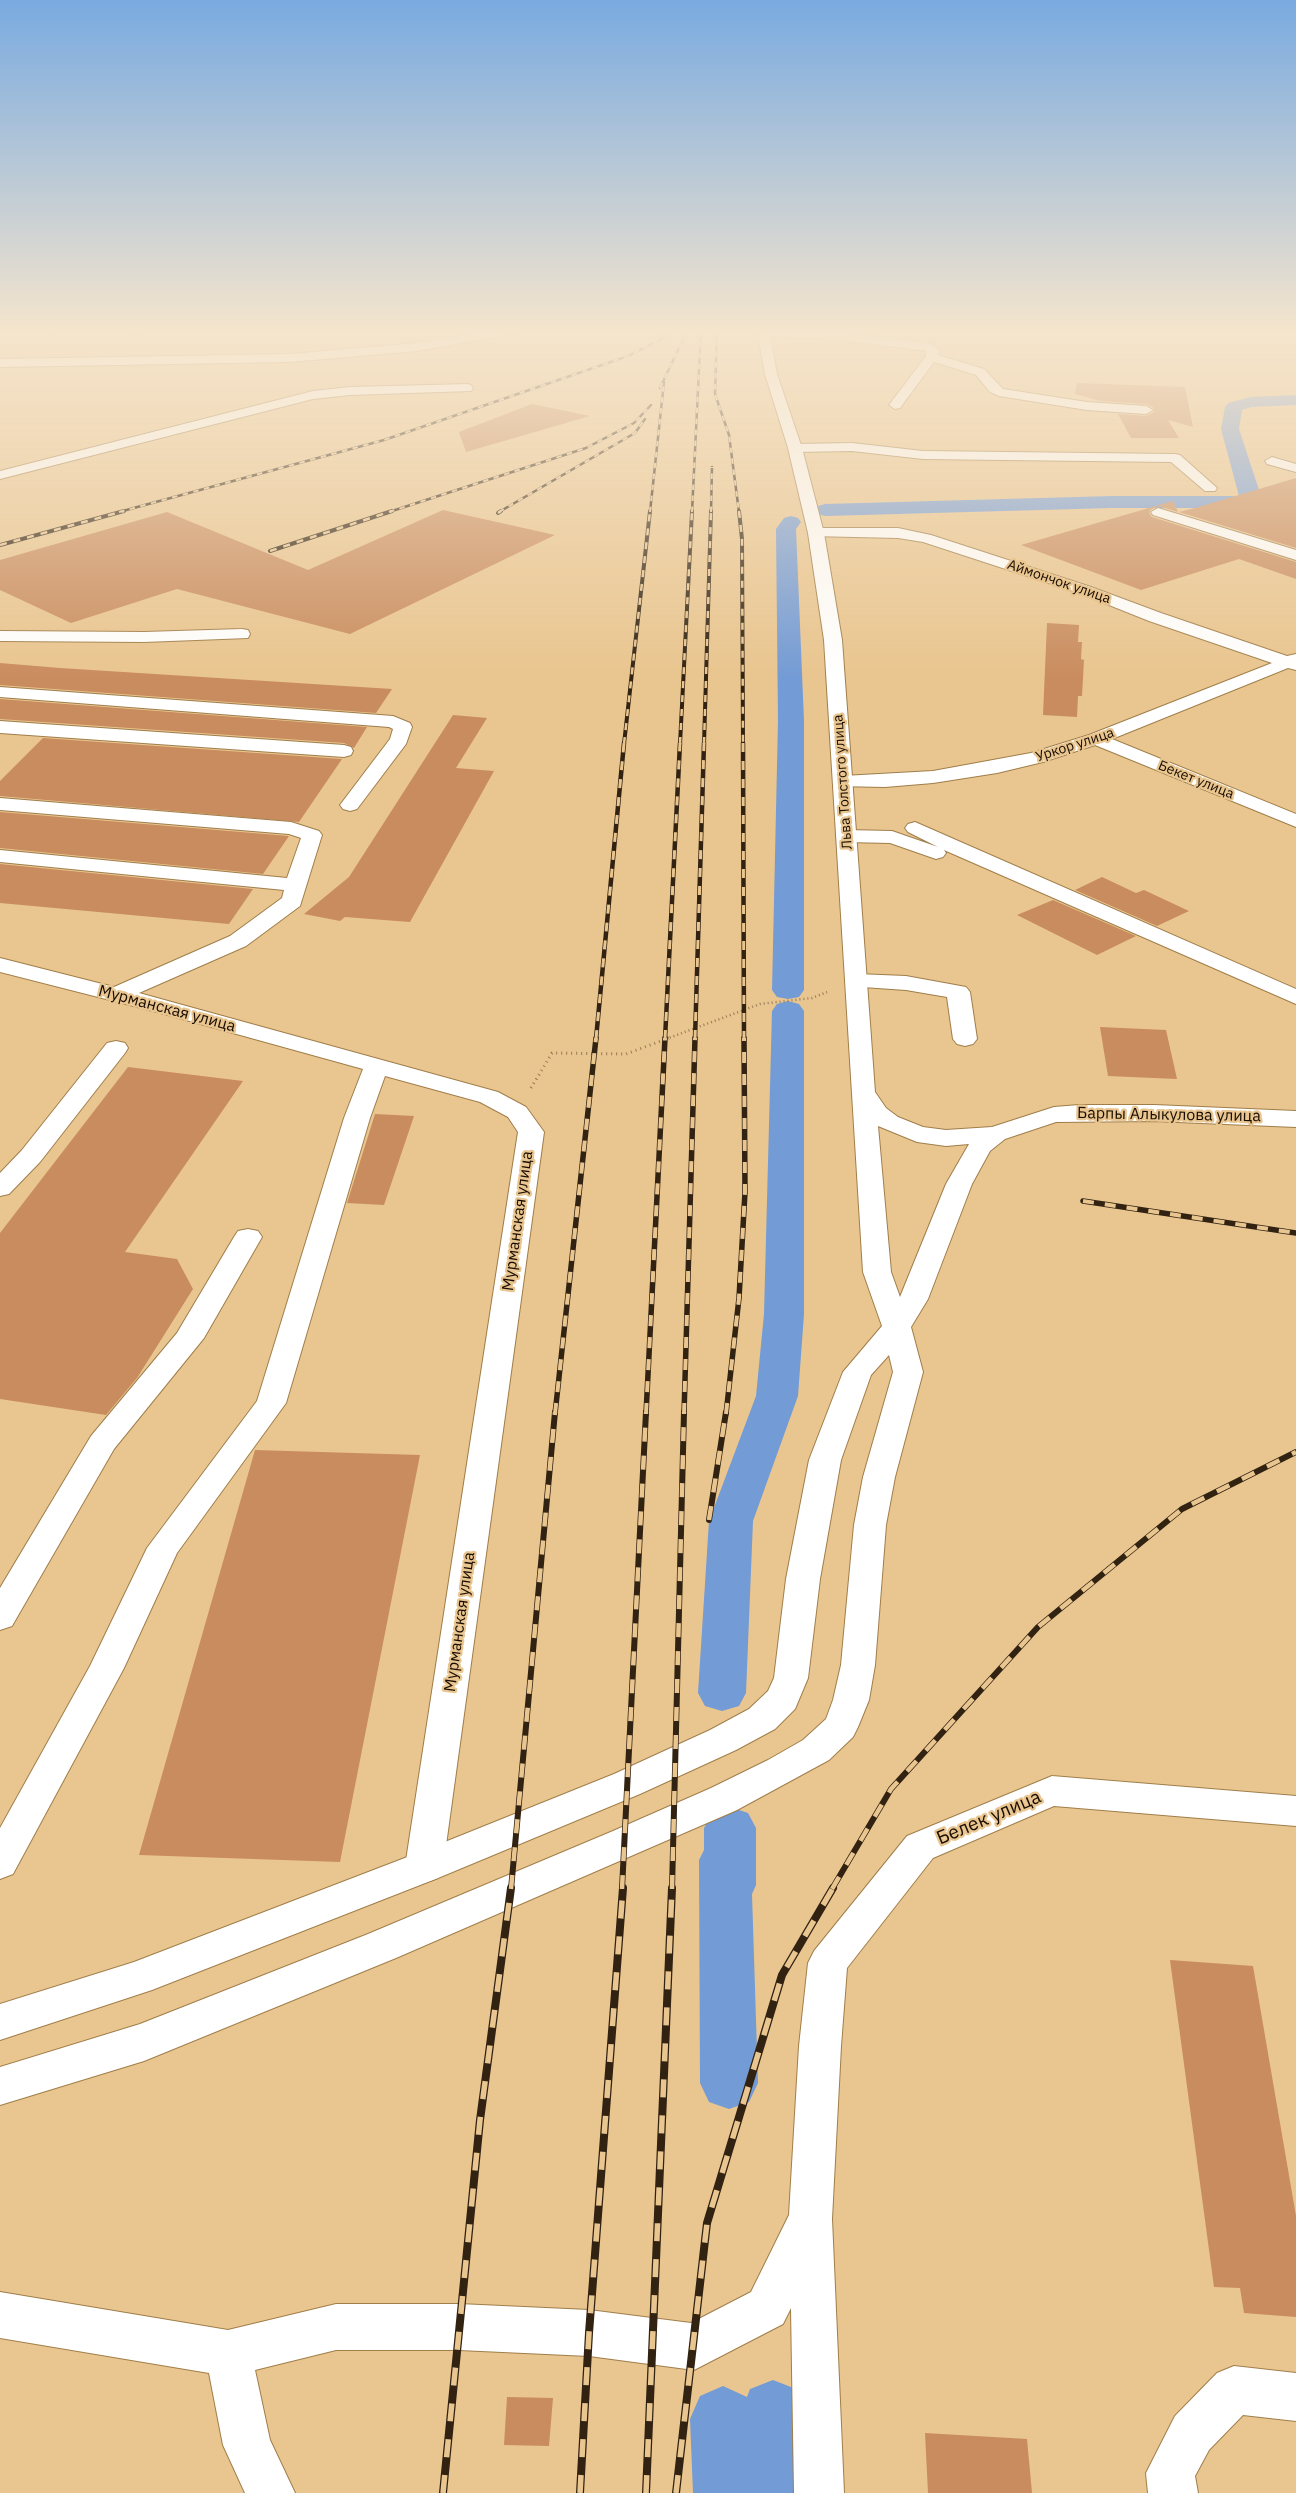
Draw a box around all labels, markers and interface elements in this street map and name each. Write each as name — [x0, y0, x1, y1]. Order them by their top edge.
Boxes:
street label: Аймончок улица — [1005, 556, 1113, 608]
street label: Льва Толстого улица — [830, 714, 856, 850]
street label: Уркор улица — [1034, 724, 1116, 766]
street label: Бекет улица — [1156, 757, 1236, 803]
street label: Мурманская улица — [96, 981, 238, 1037]
street label: Барпы Алыкулова улица — [1077, 1104, 1261, 1126]
street label: Мурманская улица — [499, 1150, 537, 1292]
street label: Мурманская улица — [441, 1551, 479, 1693]
street label: Белек улица — [933, 1786, 1045, 1850]

